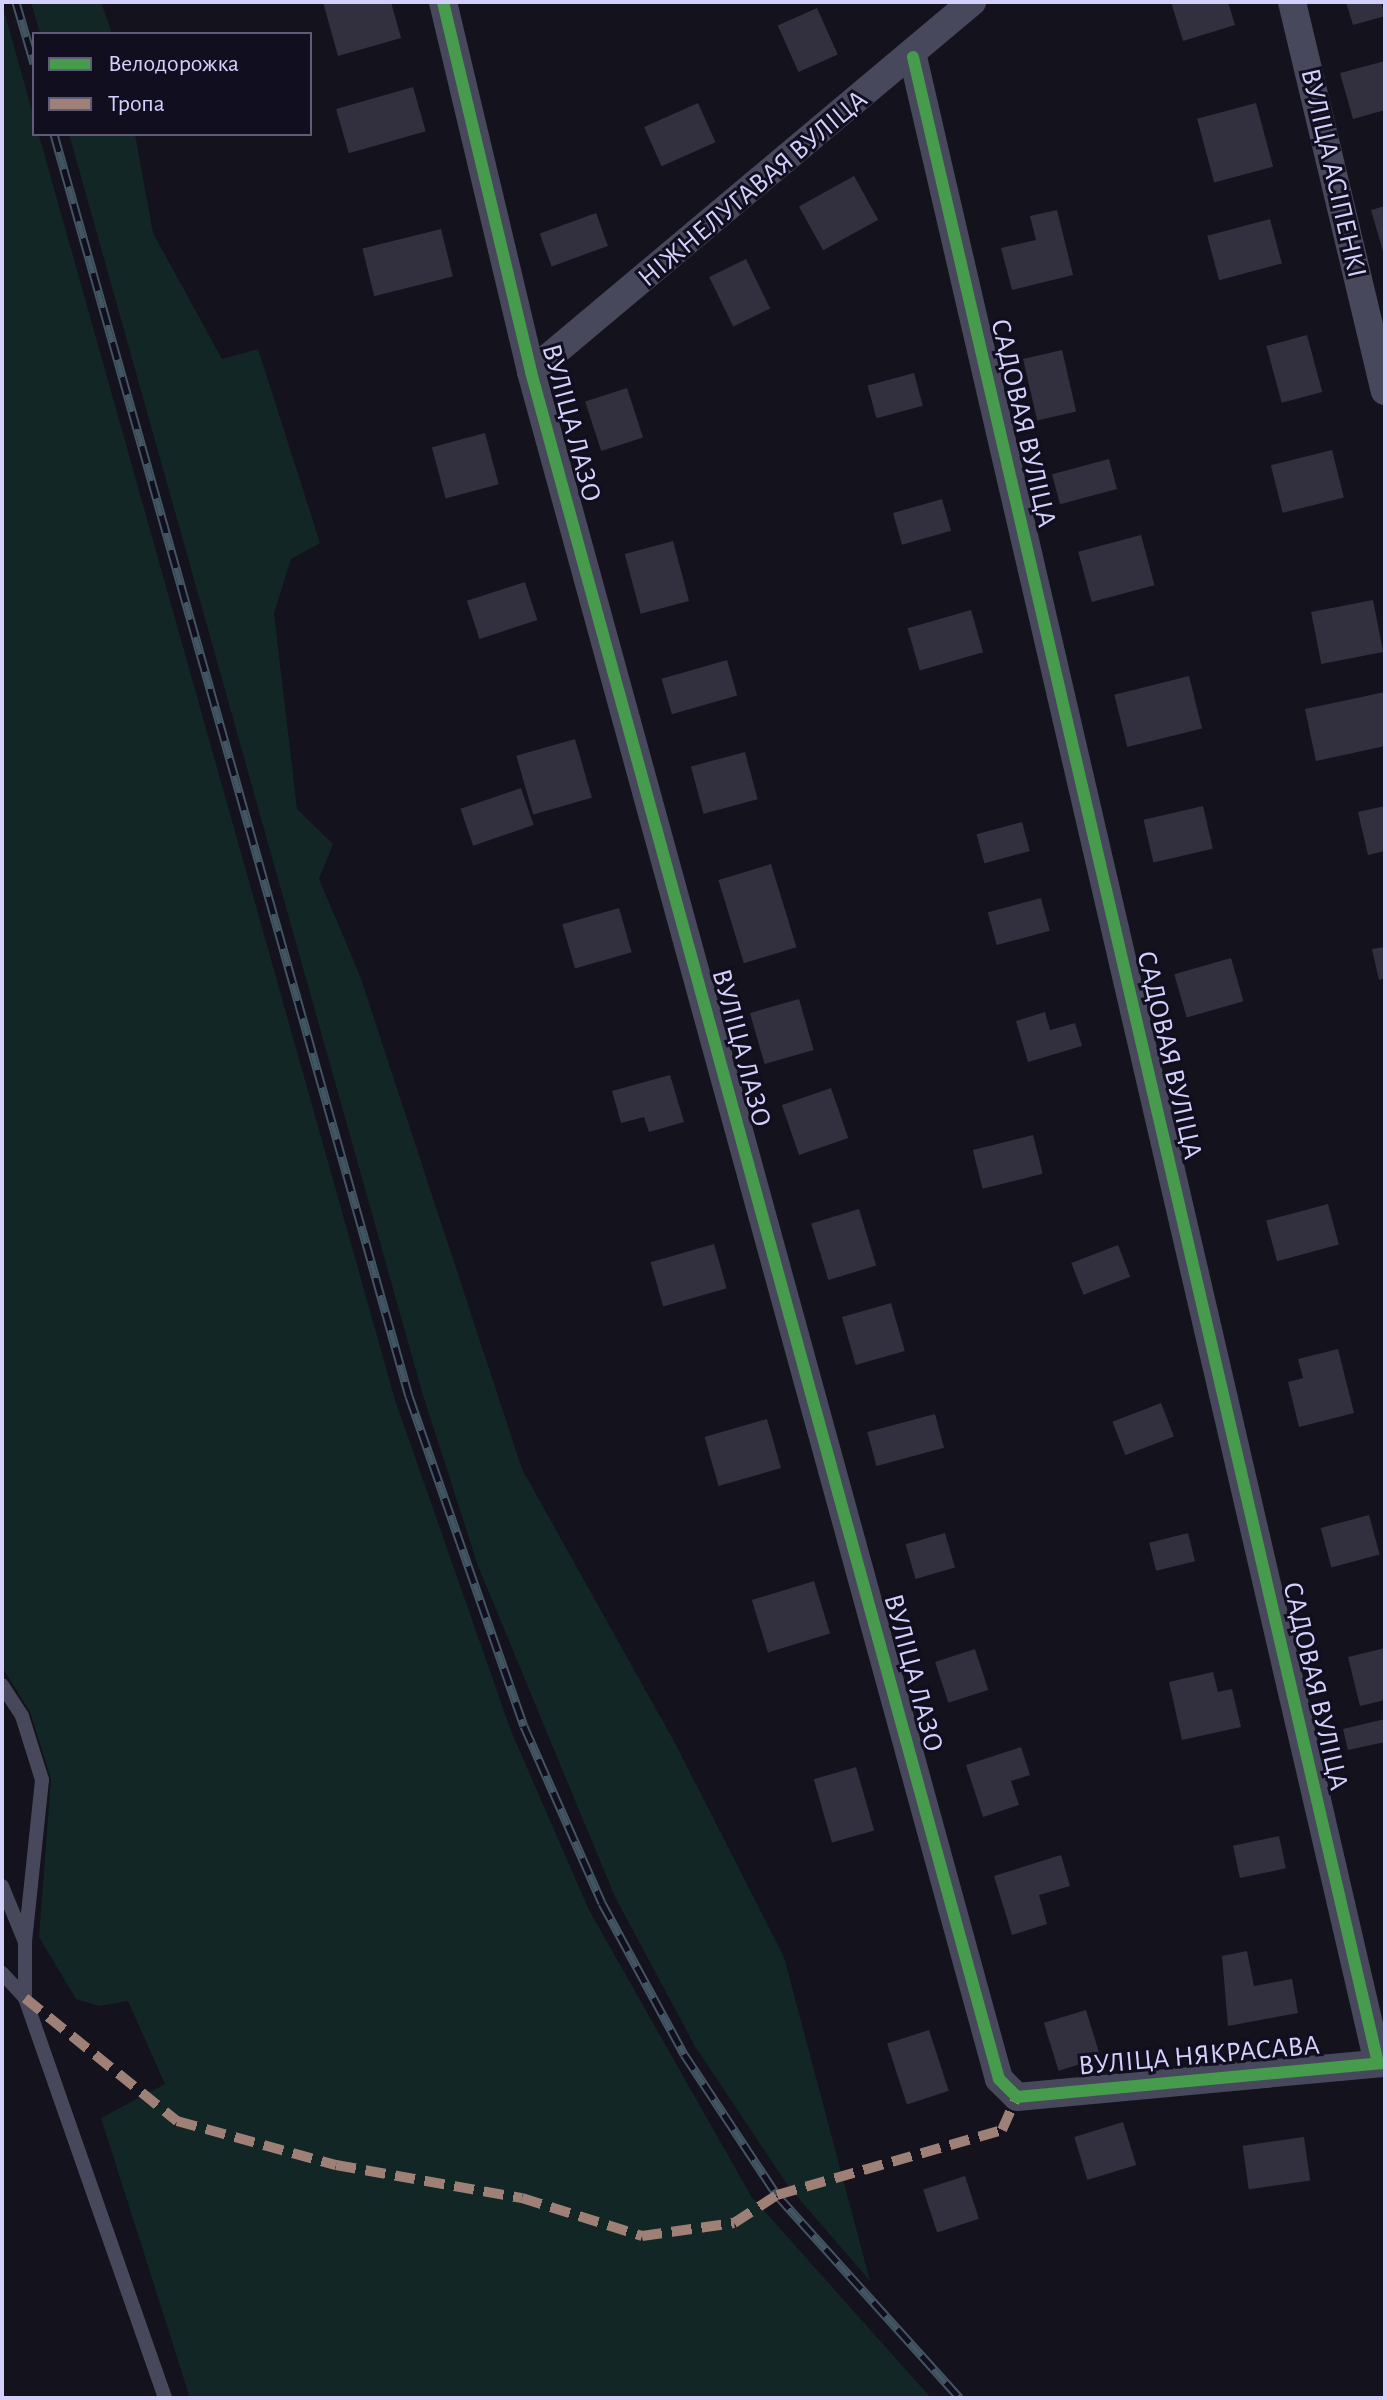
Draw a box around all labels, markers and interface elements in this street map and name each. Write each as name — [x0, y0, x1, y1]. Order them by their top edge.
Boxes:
legend — [32, 32, 312, 136]
text: Велодорожка — [108, 52, 239, 76]
street label: ВУЛІЦА АСІПЕНКІ — [1293, 65, 1373, 281]
street label: НІЖНЕЛУГАВАЯ ВУЛІЦА — [631, 83, 875, 295]
text: Тропа — [108, 92, 165, 116]
street label: САДОВАЯ ВУЛІЦА — [983, 316, 1063, 530]
street label: ВУЛІЦА ЛАЗО — [534, 340, 608, 506]
street label: САДОВАЯ ВУЛІЦА — [1129, 948, 1209, 1162]
street label: ВУЛІЦА ЛАЗО — [704, 965, 778, 1131]
street label: САДОВАЯ ВУЛІЦА — [1275, 1579, 1355, 1793]
street label: ВУЛІЦА ЛАЗО — [876, 1590, 950, 1756]
street label: ВУЛІЦА НЯКРАСАВА — [1077, 2029, 1321, 2083]

